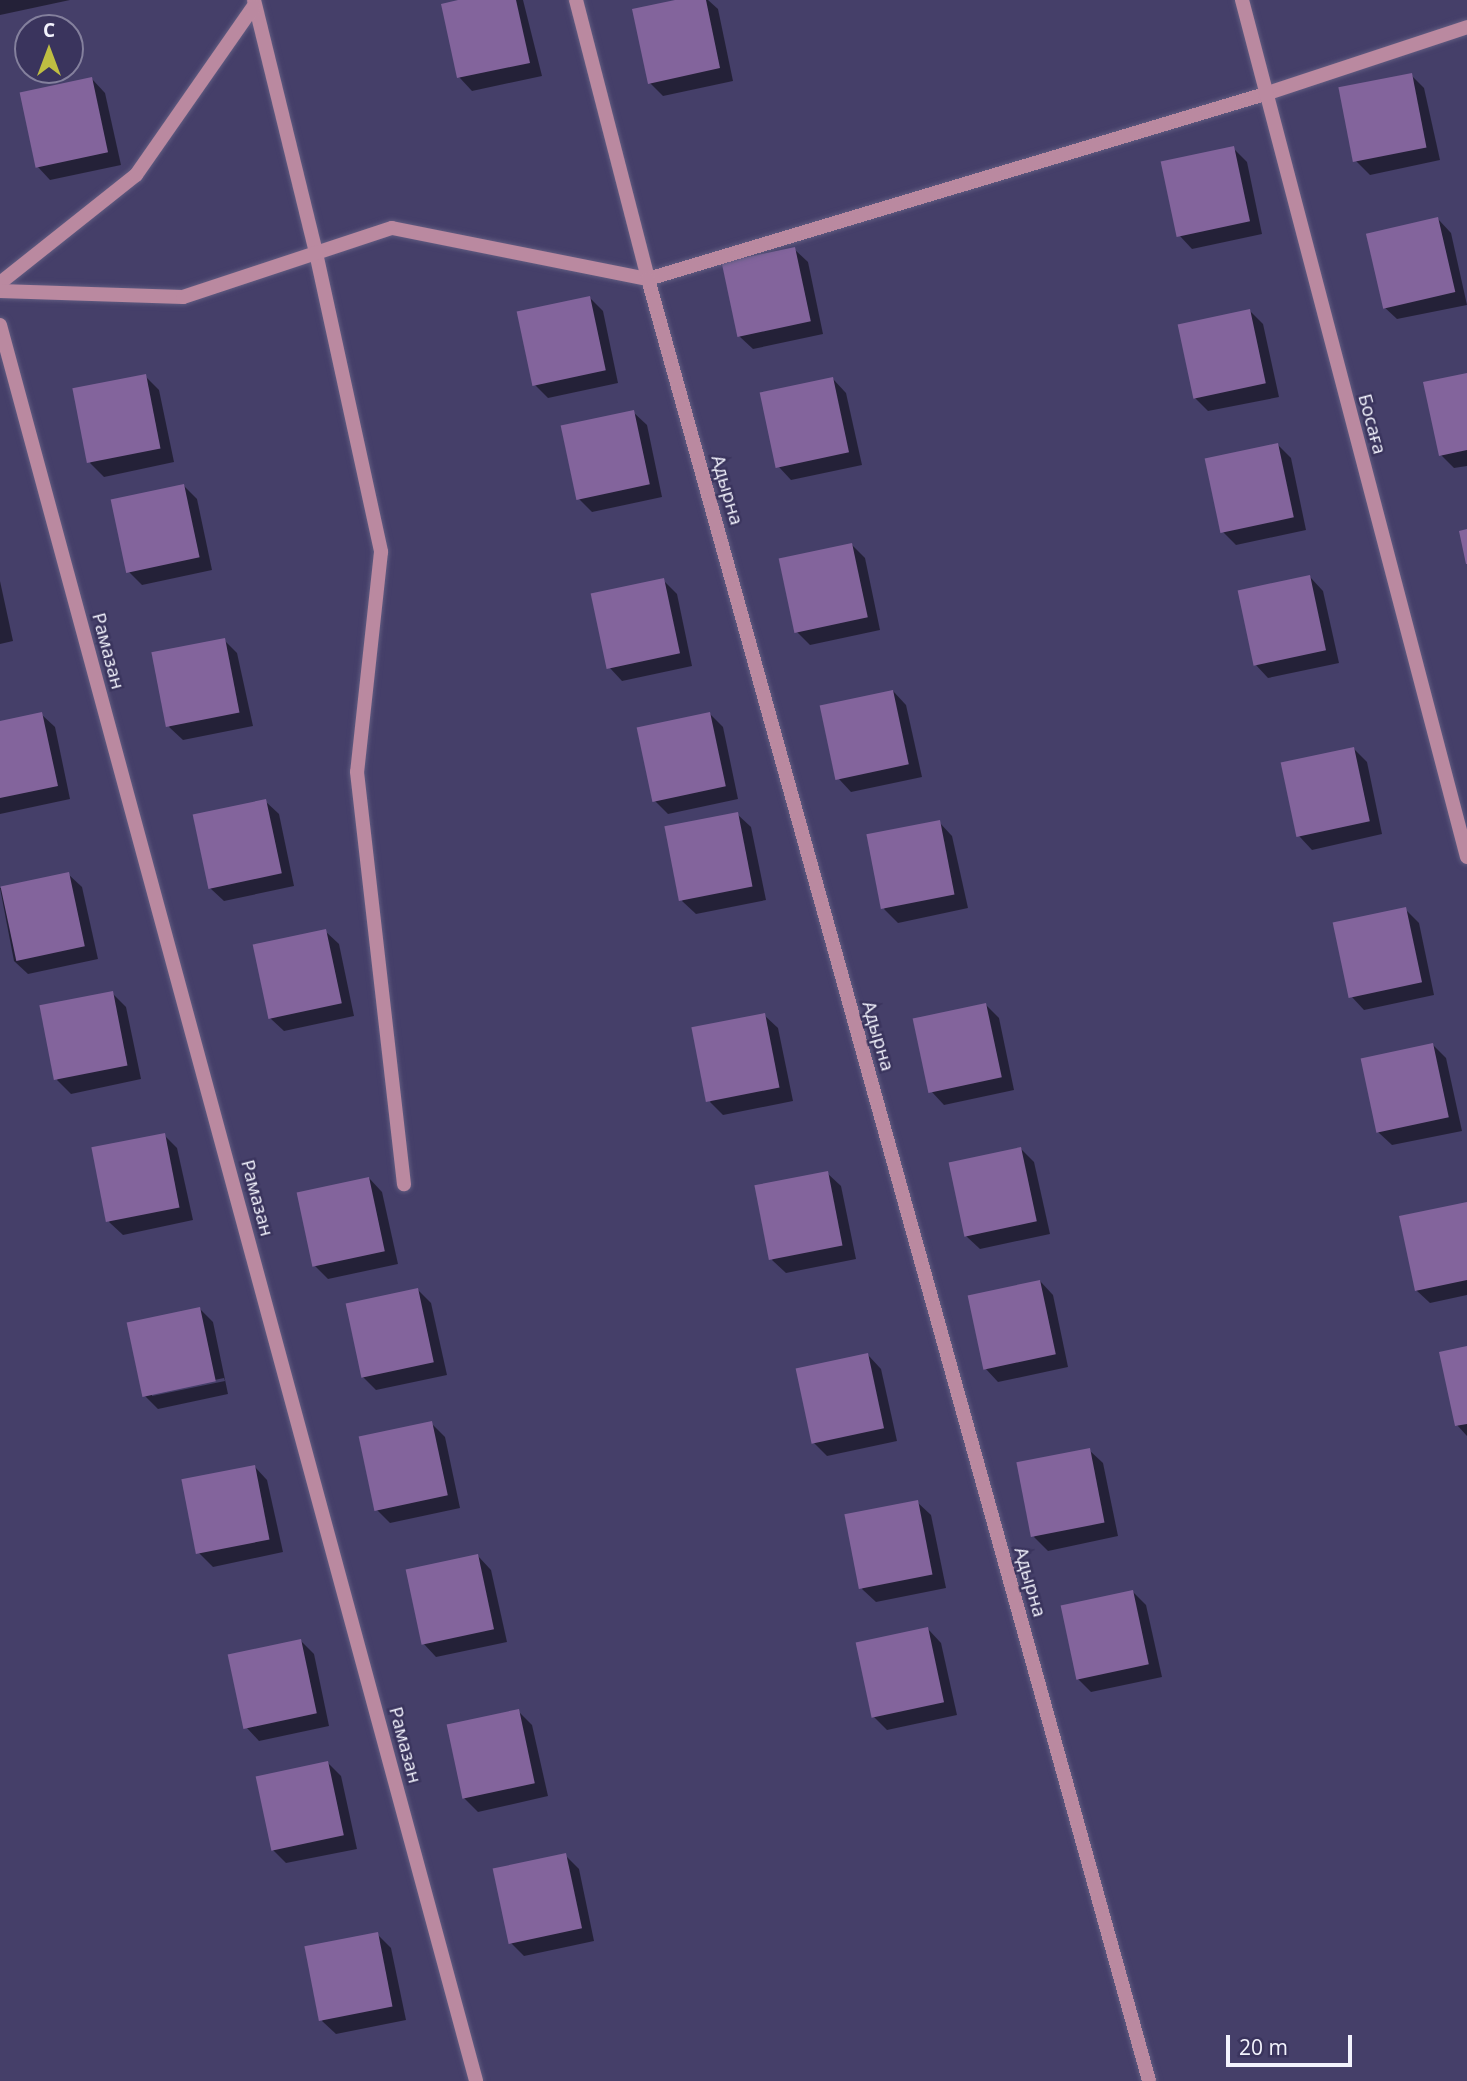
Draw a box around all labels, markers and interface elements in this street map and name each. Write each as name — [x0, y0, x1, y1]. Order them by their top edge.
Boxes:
north arrow — [14, 14, 84, 84]
text: С — [43, 17, 55, 43]
street label: Босаға — [1353, 391, 1391, 457]
street label: Адырна — [706, 452, 748, 528]
street label: Рамазан — [87, 610, 129, 692]
street label: Адырна — [857, 998, 899, 1074]
street label: Рамазан — [236, 1157, 278, 1239]
street label: Адырна — [1009, 1544, 1051, 1620]
street label: Рамазан — [384, 1704, 426, 1786]
scale bar — [1229, 2022, 1355, 2066]
text: 20 m — [1239, 2033, 1288, 2061]

